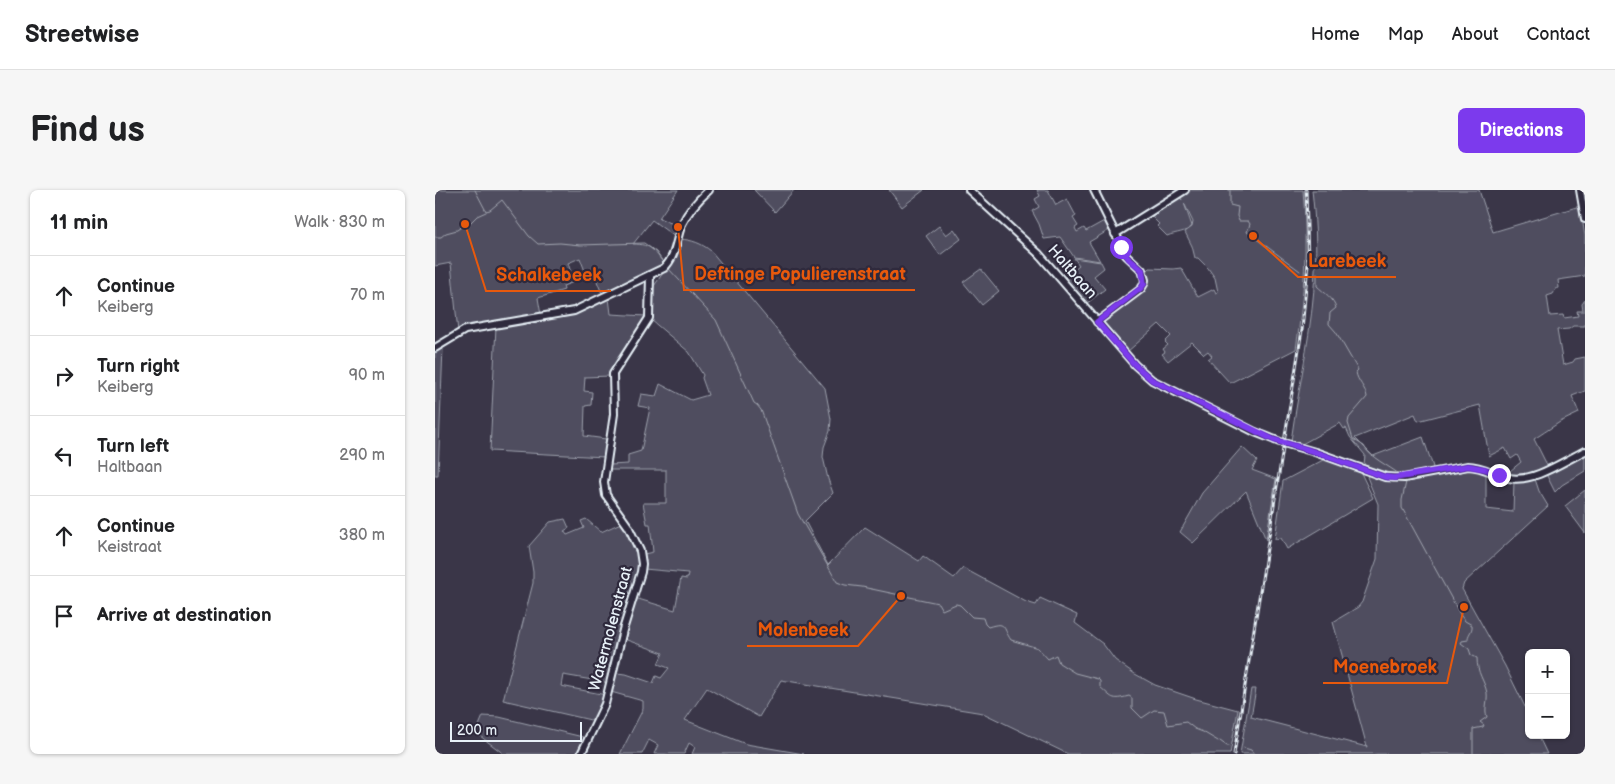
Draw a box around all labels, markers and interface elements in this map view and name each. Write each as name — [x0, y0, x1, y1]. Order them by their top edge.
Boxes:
text: Streetwise — [25, 20, 139, 49]
text: Home — [1311, 24, 1360, 45]
text: Map — [1388, 24, 1424, 45]
text: About — [1452, 24, 1499, 45]
text: Contact — [1527, 24, 1590, 45]
button: Directions — [1458, 108, 1585, 153]
text: Find us — [30, 109, 145, 152]
text: 11 min — [50, 210, 108, 235]
text: Walk · 830 m — [294, 213, 385, 232]
route start — [1110, 236, 1133, 259]
street label: Haltbaan — [1043, 241, 1101, 303]
callout: Larebeek — [1298, 244, 1396, 277]
text: Larebeek — [1308, 251, 1387, 272]
callout: Deftinge Populierenstraat — [684, 257, 915, 290]
callout: Schalkebeek — [486, 258, 611, 291]
text: Deftinge Populierenstraat — [694, 264, 906, 285]
text: Schalkebeek — [496, 265, 602, 286]
text: Continue — [97, 275, 175, 298]
icon: ahead — [50, 282, 78, 310]
text: 70 m — [350, 286, 385, 305]
text: Keiberg — [97, 298, 154, 317]
text: Turn right — [97, 355, 180, 378]
icon: right — [50, 362, 78, 390]
text: 90 m — [349, 366, 385, 385]
text: Keiberg — [97, 378, 154, 397]
text: Turn left — [97, 435, 169, 458]
icon: left — [50, 442, 78, 470]
text: 290 m — [339, 446, 385, 465]
text: Haltbaan — [97, 458, 162, 477]
route end — [1488, 464, 1511, 487]
text: Continue — [97, 515, 175, 538]
icon: ahead — [50, 522, 78, 550]
text: 380 m — [339, 526, 385, 545]
text: Keistraat — [97, 538, 162, 557]
street label: Watermolenstraat — [585, 565, 637, 693]
icon: arrive — [50, 602, 78, 630]
text: Arrive at destination — [97, 604, 272, 627]
callout: Molenbeek — [747, 613, 858, 646]
text: Molenbeek — [758, 620, 849, 641]
map controls — [1525, 649, 1570, 739]
button: + — [1525, 649, 1570, 694]
callout: Moenebroek — [1323, 650, 1447, 683]
text: Moenebroek — [1333, 657, 1438, 678]
button: − — [1525, 694, 1570, 739]
scale bar — [450, 719, 583, 742]
text: 200 m — [457, 722, 497, 739]

